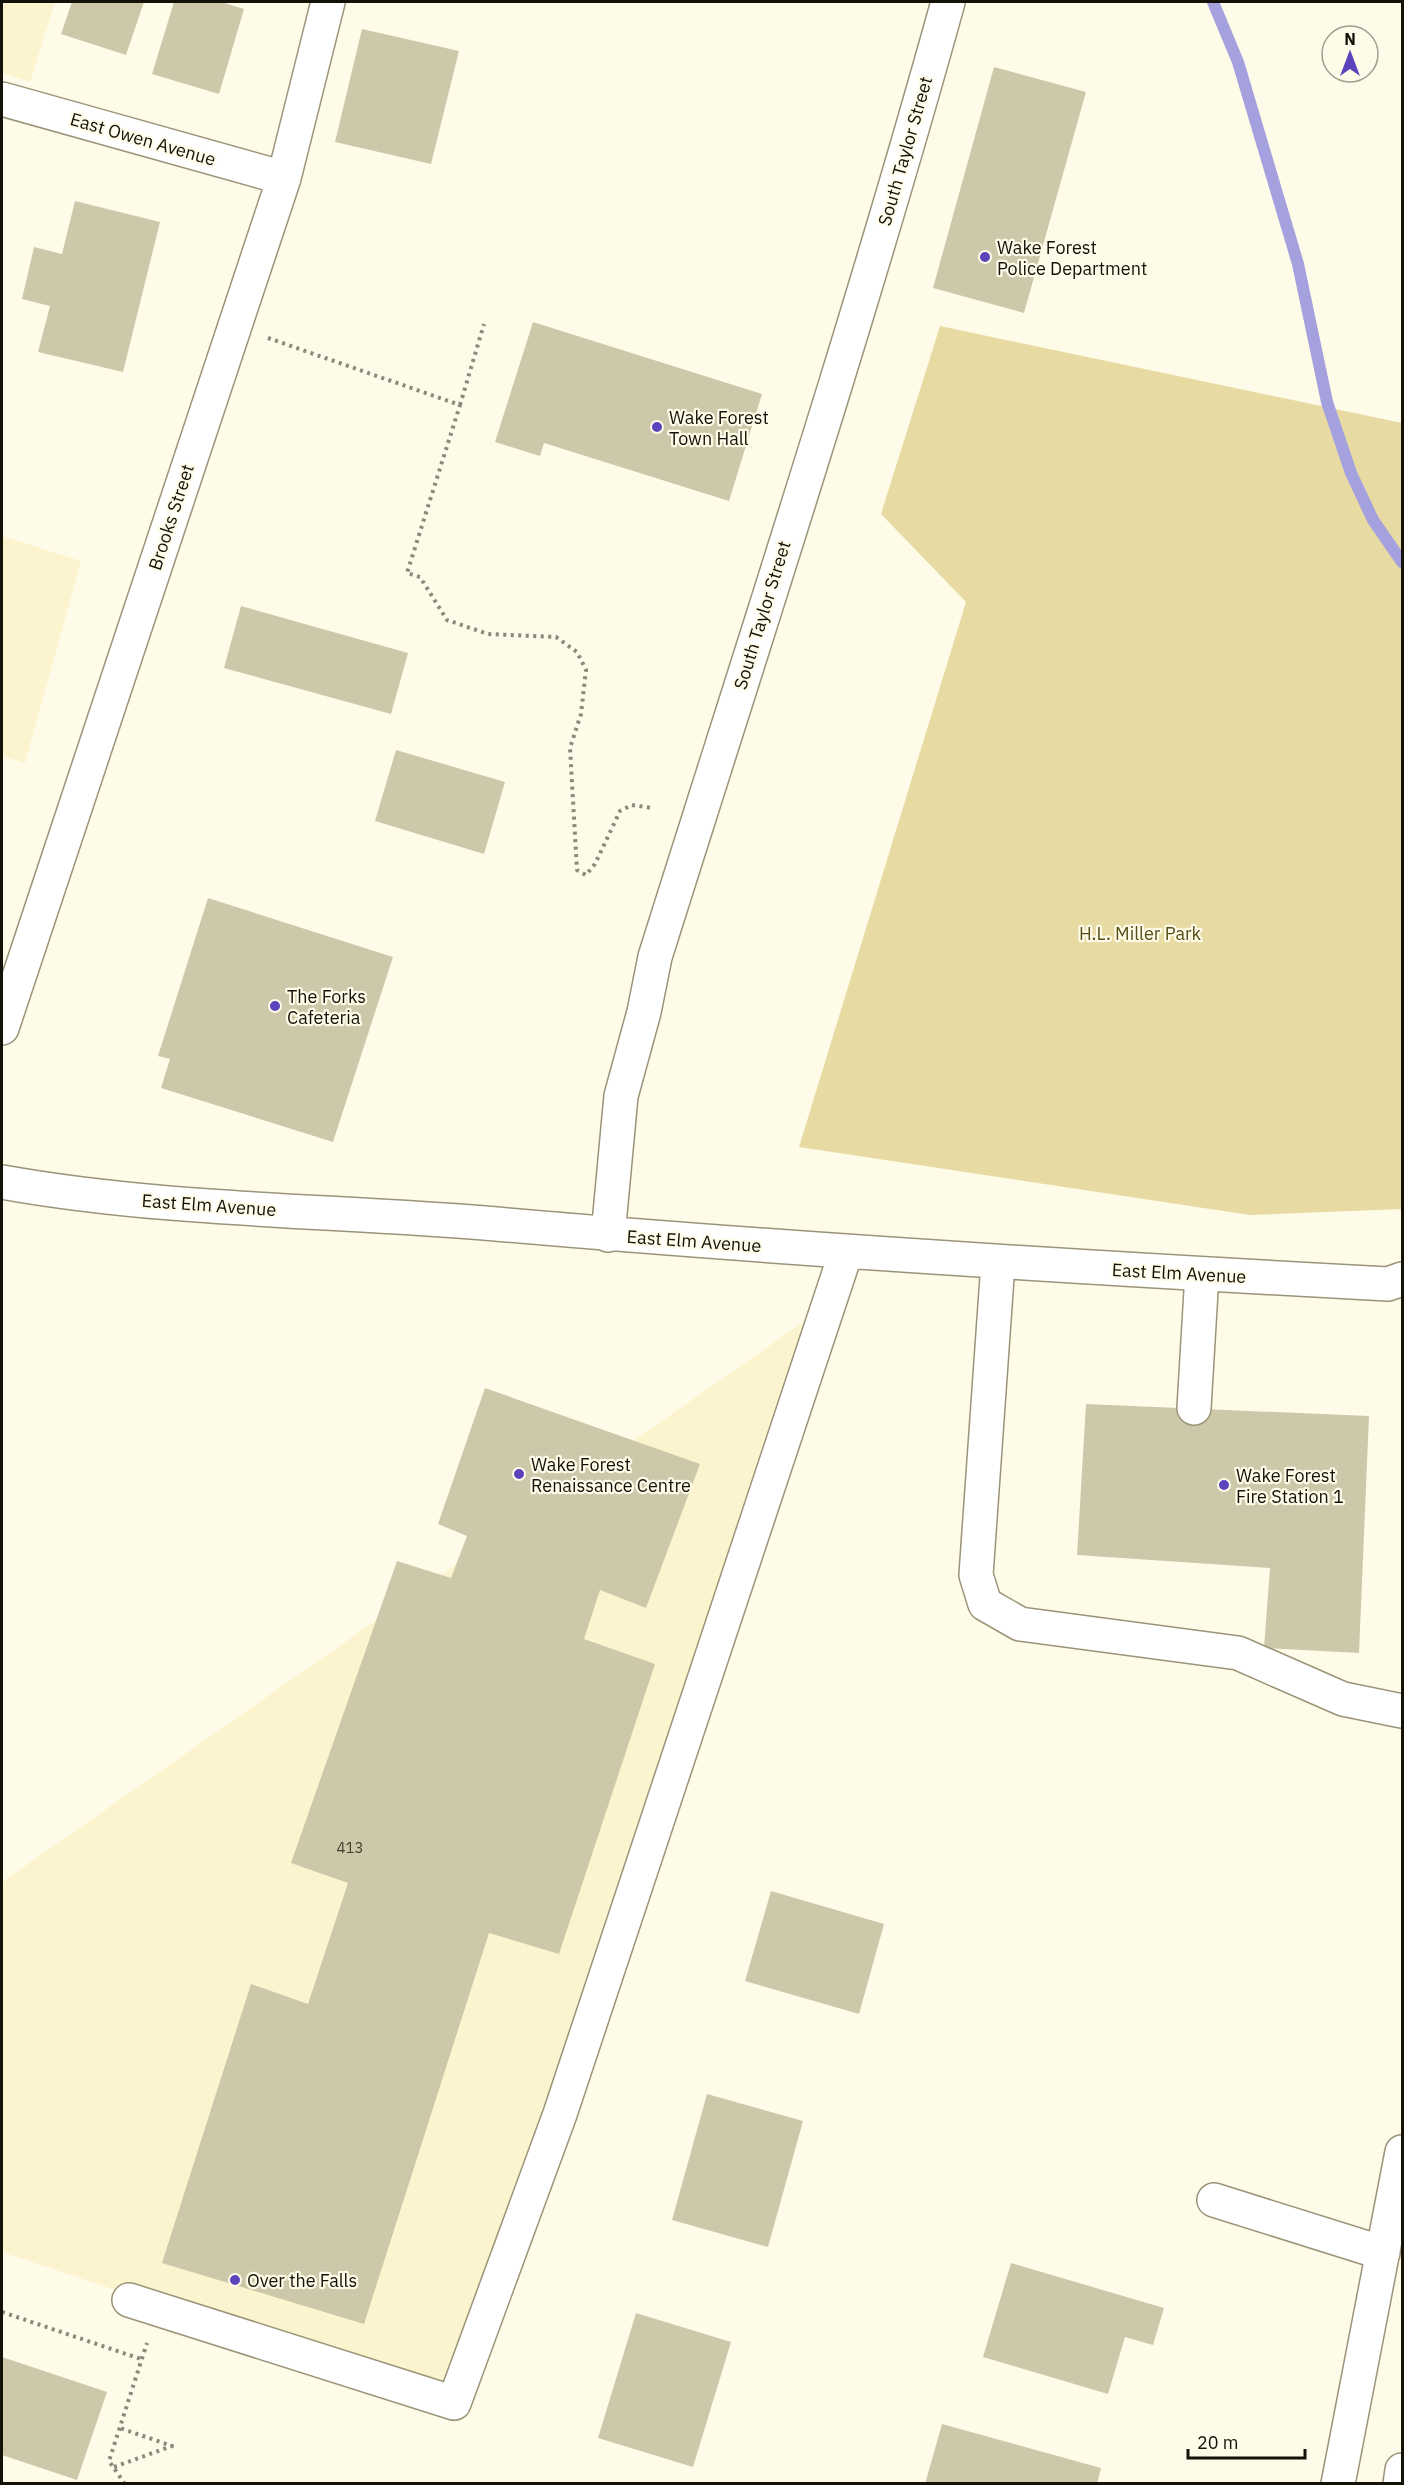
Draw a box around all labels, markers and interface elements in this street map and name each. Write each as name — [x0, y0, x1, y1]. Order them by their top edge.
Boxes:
north arrow — [1320, 24, 1380, 84]
text: N — [1344, 29, 1356, 49]
street label: South Taylor Street — [873, 74, 937, 228]
street label: East Owen Avenue — [68, 107, 218, 171]
place label: Wake Forest Police Department — [997, 236, 1147, 280]
marker: Wake Forest Police Department — [978, 250, 992, 264]
place label: Wake Forest Town Hall — [669, 406, 769, 450]
marker: Wake Forest Town Hall — [650, 420, 664, 434]
street label: Brooks Street — [143, 461, 199, 573]
street label: South Taylor Street — [728, 538, 796, 692]
park label: H.L. Miller Park — [1079, 922, 1202, 945]
place label: The Forks Cafeteria — [287, 985, 366, 1029]
marker: The Forks Cafeteria — [268, 999, 282, 1013]
street label: East Elm Avenue — [141, 1189, 277, 1221]
street label: East Elm Avenue — [626, 1225, 762, 1257]
street label: East Elm Avenue — [1111, 1258, 1247, 1288]
place label: Wake Forest Renaissance Centre — [531, 1453, 691, 1497]
place label: Wake Forest Fire Station 1 — [1236, 1464, 1344, 1508]
marker: Wake Forest Renaissance Centre — [512, 1467, 526, 1481]
marker: Wake Forest Fire Station 1 — [1217, 1478, 1231, 1492]
house number: 413 — [336, 1838, 364, 1857]
place label: Over the Falls — [247, 2269, 357, 2292]
marker: Over the Falls — [228, 2273, 242, 2287]
scale bar — [1188, 2422, 1305, 2460]
text: 20 m — [1197, 2431, 1239, 2454]

